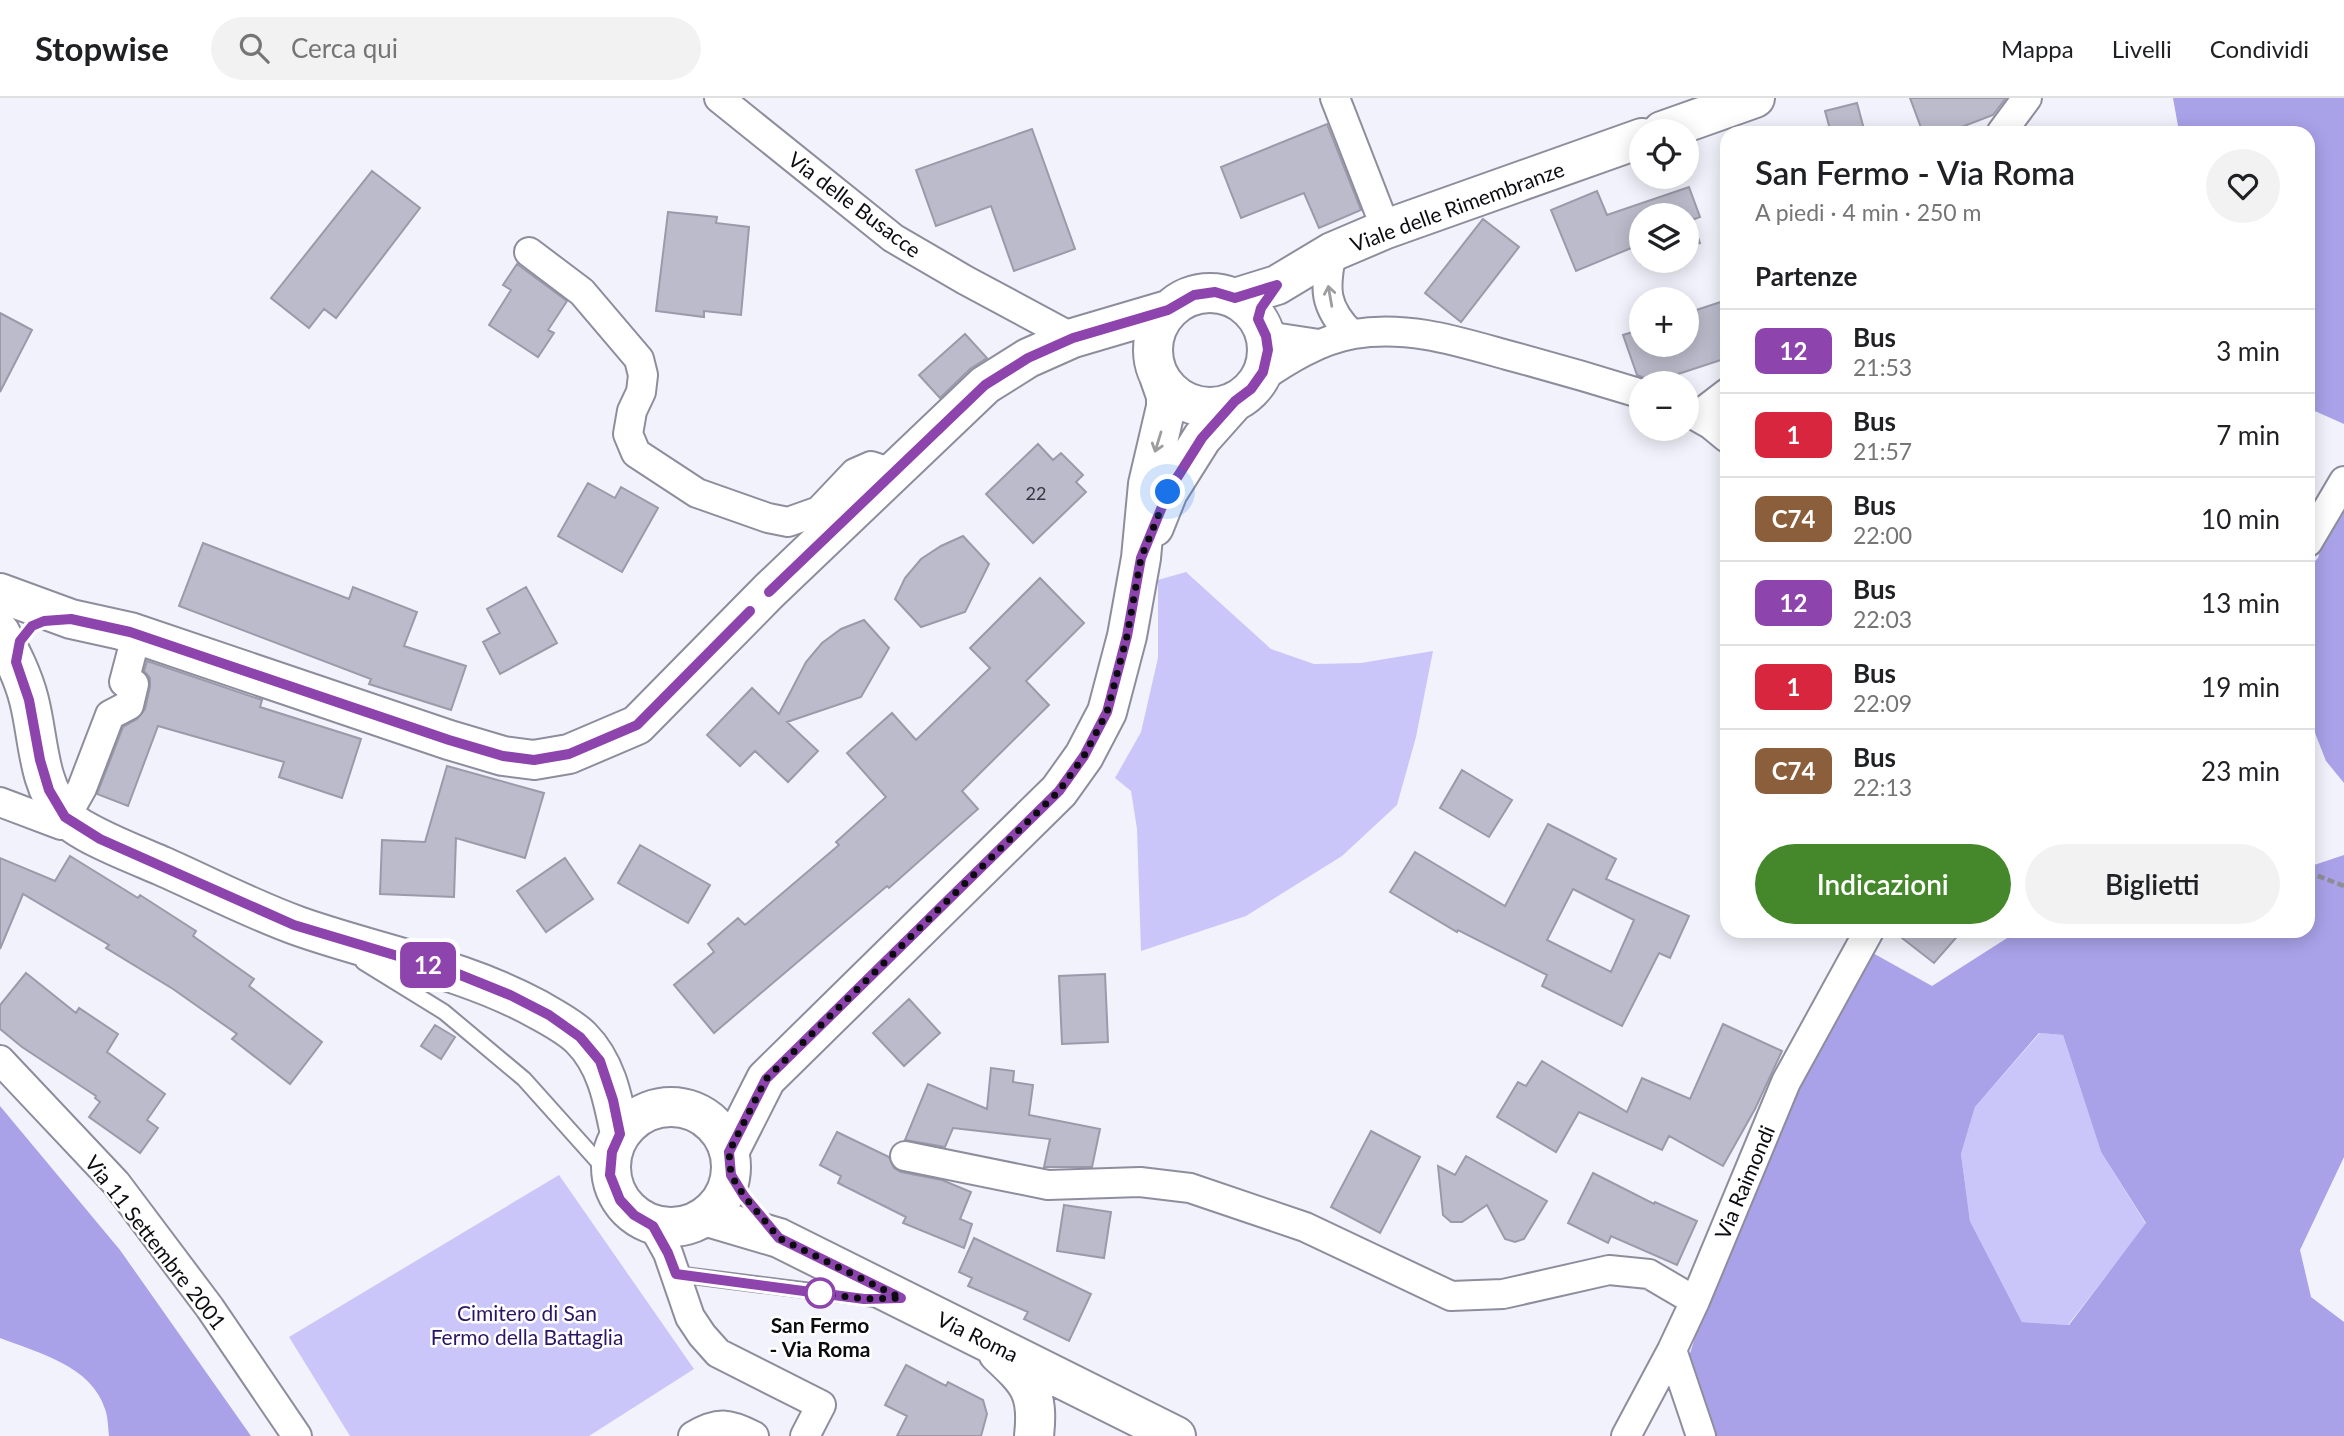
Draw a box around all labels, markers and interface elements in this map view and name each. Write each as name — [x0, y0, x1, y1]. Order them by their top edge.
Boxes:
search box — [211, 17, 701, 80]
text: Stopwise — [35, 28, 169, 68]
icon: search — [235, 29, 273, 67]
text: Cerca qui — [291, 32, 398, 64]
text: Mappa — [2001, 34, 2074, 63]
text: Livelli — [2112, 34, 2172, 63]
text: Condividi — [2210, 34, 2309, 63]
map controls — [1629, 119, 1699, 441]
button: locate — [1629, 119, 1699, 189]
street label: Via delle Busacce — [784, 146, 926, 262]
button: heart — [2206, 149, 2280, 223]
text: San Fermo - Via Roma — [1755, 152, 2075, 192]
street label: Viale delle Rimembranze — [1347, 156, 1567, 256]
text: A piedi · 4 min · 250 m — [1755, 198, 1981, 226]
button: layers — [1629, 203, 1699, 273]
text: Partenze — [1755, 260, 1857, 292]
one-way arrow — [1323, 285, 1336, 308]
button: + — [1629, 287, 1699, 357]
text: Bus — [1853, 321, 1896, 353]
text: 3 min — [2216, 335, 2280, 367]
text: 12 — [1780, 336, 1807, 365]
text: 21:53 — [1853, 353, 1912, 381]
button: − — [1629, 371, 1699, 441]
text: Bus — [1853, 405, 1896, 437]
text: 7 min — [2216, 419, 2280, 451]
text: 1 — [1787, 420, 1800, 449]
one-way arrow — [1150, 431, 1163, 453]
text: 21:57 — [1853, 437, 1912, 465]
your location — [1150, 474, 1185, 509]
house number: 22 — [1026, 482, 1046, 504]
text: Bus — [1853, 489, 1896, 521]
text: 10 min — [2201, 503, 2280, 535]
text: C74 — [1772, 504, 1815, 533]
text: 22:00 — [1853, 521, 1912, 549]
text: Bus — [1853, 573, 1896, 605]
text: 13 min — [2201, 587, 2280, 619]
text: 12 — [1780, 588, 1807, 617]
text: 22:03 — [1853, 605, 1912, 633]
text: Bus — [1853, 657, 1896, 689]
text: 19 min — [2201, 671, 2280, 703]
text: 1 — [1787, 672, 1800, 701]
text: 22:09 — [1853, 689, 1912, 717]
text: Bus — [1853, 741, 1896, 773]
text: 23 min — [2201, 755, 2280, 787]
text: C74 — [1772, 756, 1815, 785]
text: 22:13 — [1853, 773, 1912, 801]
button: Indicazioni — [1755, 844, 2011, 924]
button: Biglietti — [2025, 844, 2280, 924]
line badge: 12 — [396, 942, 460, 988]
text: 12 — [414, 950, 442, 979]
street label: Via Raimondi — [1709, 1121, 1779, 1243]
street label: Via 11 Settembre 2001 — [80, 1150, 232, 1334]
marker: San Fermo - Via Roma — [805, 1278, 835, 1308]
park label: Cimitero di San Fermo della Battaglia — [431, 1300, 623, 1349]
street label: Via Roma — [933, 1306, 1023, 1366]
place label: San Fermo - Via Roma — [770, 1312, 870, 1361]

